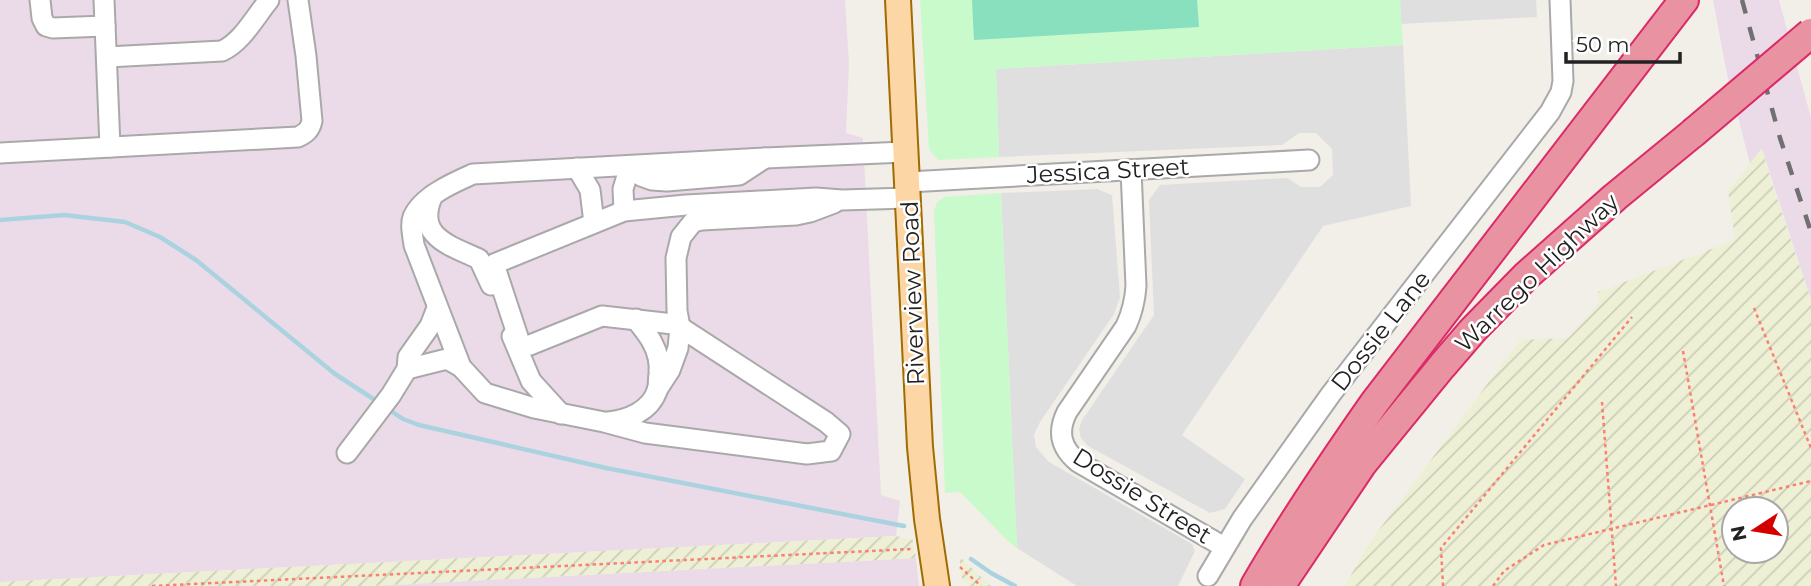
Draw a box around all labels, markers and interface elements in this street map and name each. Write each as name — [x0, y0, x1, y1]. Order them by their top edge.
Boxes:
scale bar — [1566, 21, 1680, 65]
text: 50 m — [1576, 32, 1630, 57]
street label: Jessica Street — [1025, 152, 1190, 189]
street label: Warrego Highway — [1449, 187, 1625, 358]
street label: Riverview Road — [895, 200, 930, 386]
street label: Dossie Lane — [1325, 265, 1437, 397]
street label: Dossie Street — [1068, 441, 1217, 550]
north arrow — [1720, 495, 1790, 565]
text: N — [1726, 524, 1752, 543]

